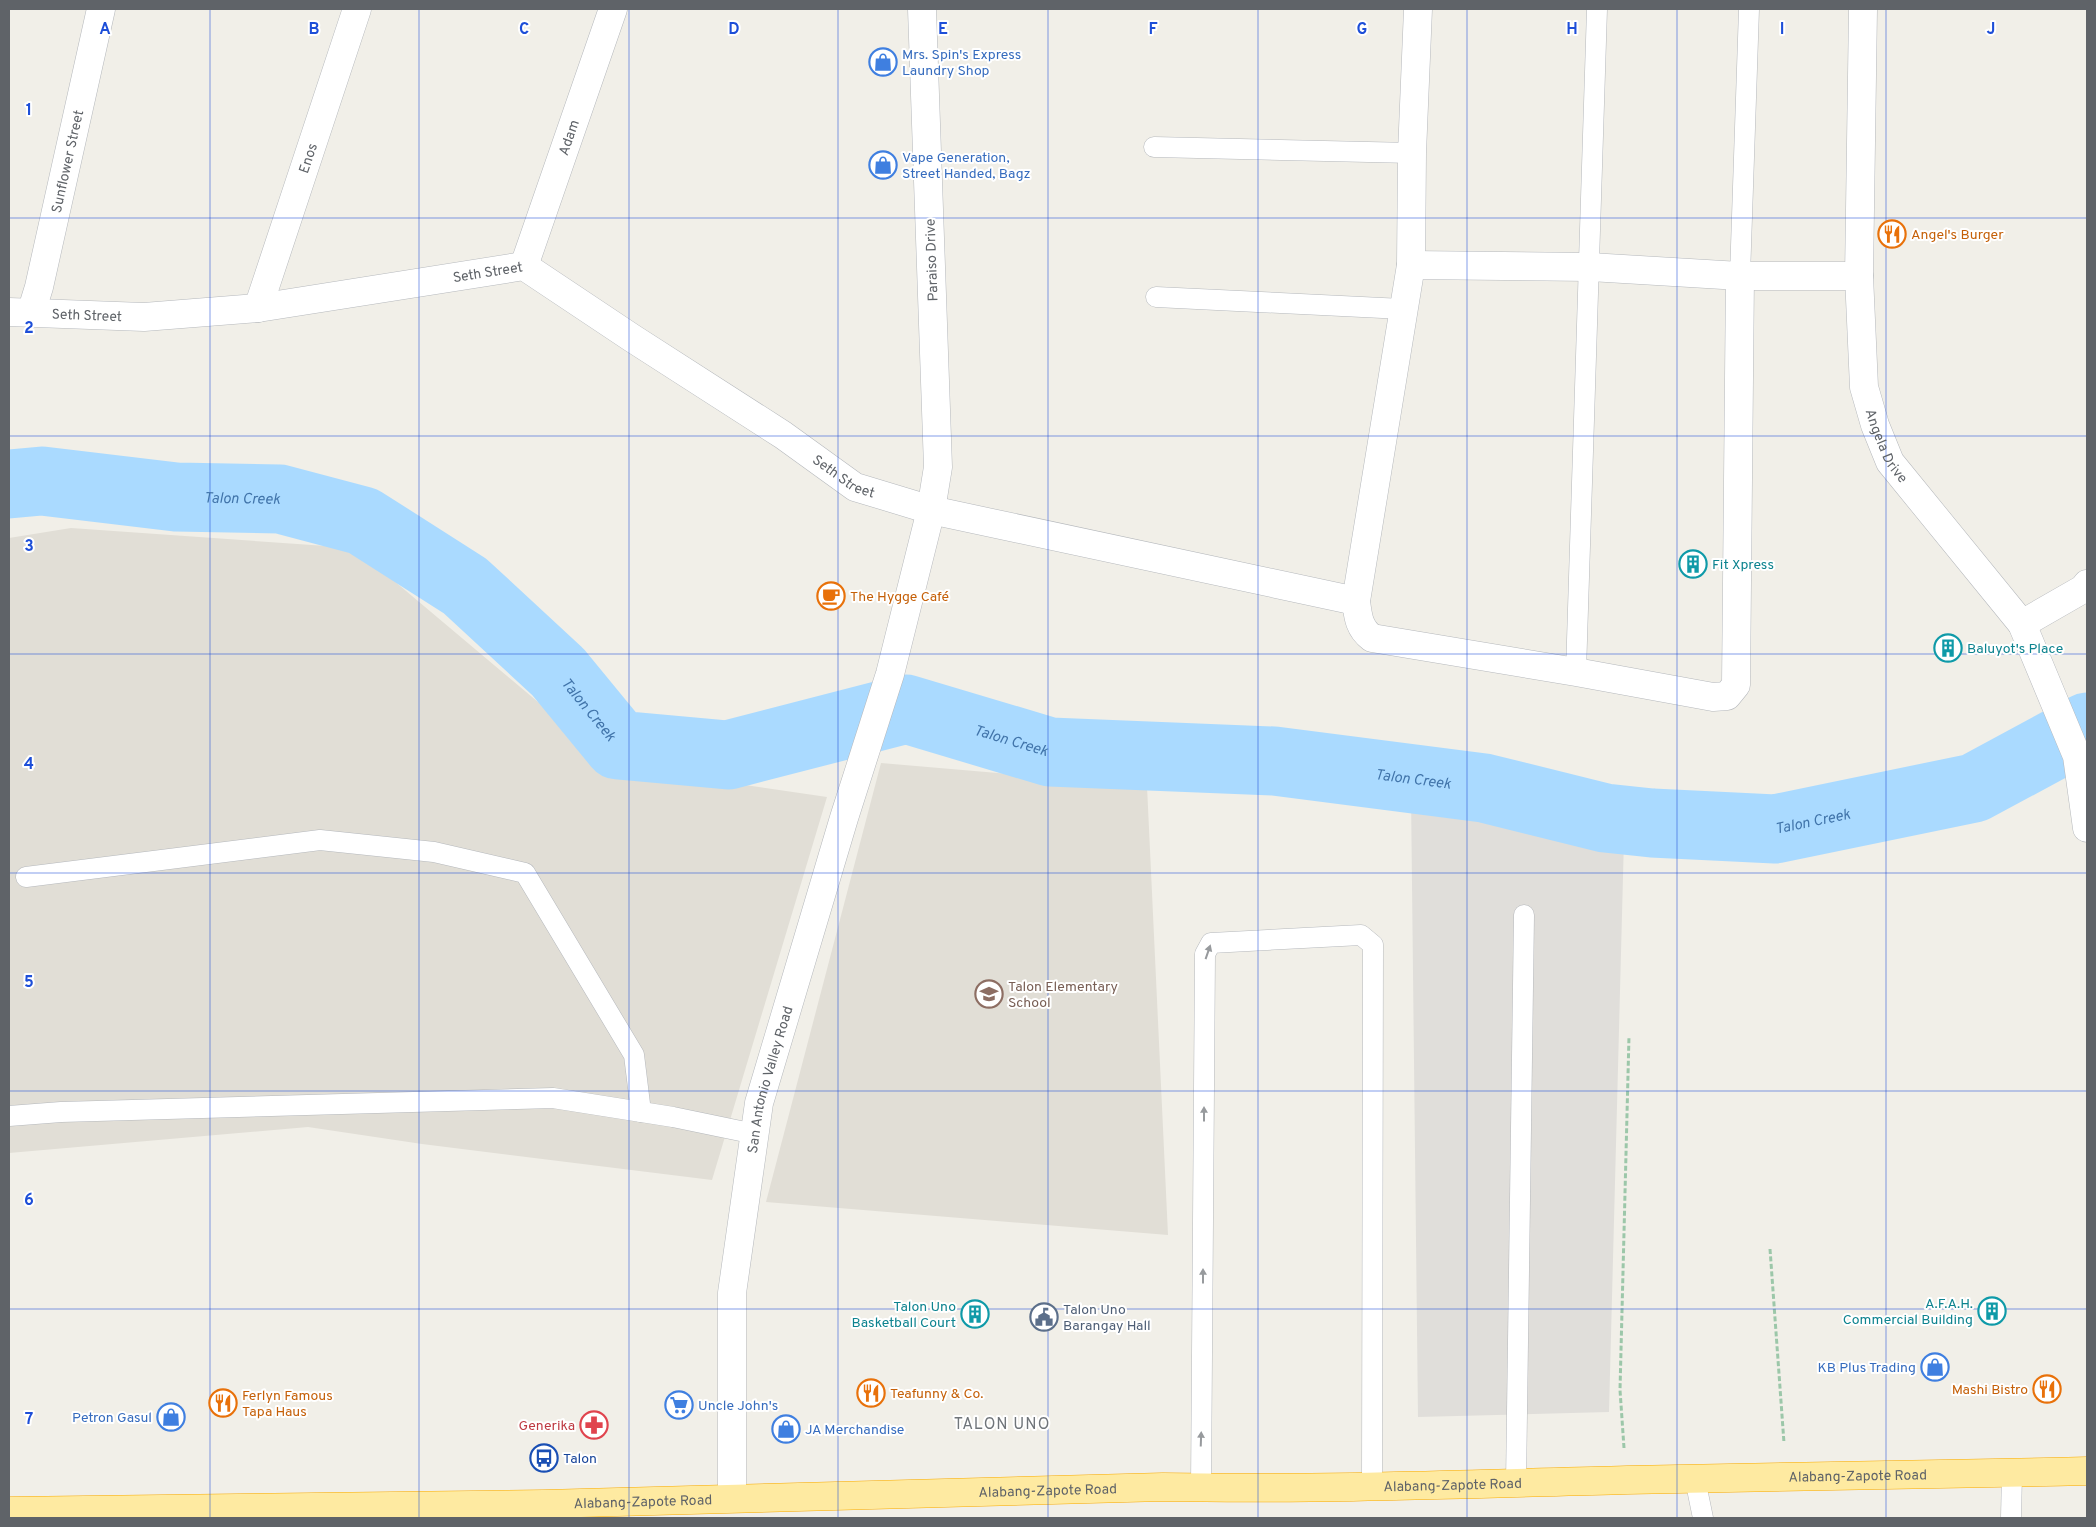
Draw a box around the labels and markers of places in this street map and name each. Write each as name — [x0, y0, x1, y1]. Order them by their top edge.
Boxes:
shop icon: Mrs. Spin's Express Laundry Shop — [868, 47, 898, 77]
place label: Mrs. Spin's Express Laundry Shop — [902, 47, 1021, 80]
shop icon: Vape Generation, Street Handed, Bagz — [868, 150, 898, 180]
place label: Vape Generation, Street Handed, Bagz — [902, 150, 1031, 183]
restaurant icon: Angel's Burger — [1877, 219, 1907, 249]
place label: Angel's Burger — [1911, 227, 2004, 244]
building icon: Fit Xpress — [1678, 549, 1708, 579]
place label: Fit Xpress — [1712, 557, 1774, 574]
cafe icon: The Hygge Café — [816, 581, 846, 611]
place label: The Hygge Café — [850, 589, 949, 606]
building icon: Baluyot's Place — [1933, 633, 1963, 663]
place label: Baluyot's Place — [1967, 641, 2063, 658]
school or university icon: Talon Elementary School — [974, 979, 1004, 1009]
place label: Talon Elementary School — [1008, 979, 1118, 1012]
place label: A.F.A.H. Commercial Building — [1843, 1296, 1973, 1329]
building icon: A.F.A.H. Commercial Building — [1977, 1296, 2007, 1326]
place label: Talon Uno Basketball Court — [851, 1299, 956, 1332]
building icon: Talon Uno Basketball Court — [960, 1299, 990, 1329]
public building icon: Talon Uno Barangay Hall — [1029, 1302, 1059, 1332]
place label: Talon Uno Barangay Hall — [1063, 1302, 1151, 1335]
shop icon: KB Plus Trading — [1920, 1352, 1950, 1382]
place label: KB Plus Trading — [1818, 1360, 1916, 1377]
restaurant icon: Mashi Bistro — [2032, 1374, 2062, 1404]
restaurant icon: Teafunny & Co. — [856, 1378, 886, 1408]
place label: Mashi Bistro — [1952, 1382, 2028, 1399]
place label: Teafunny & Co. — [890, 1386, 983, 1403]
restaurant icon: Ferlyn Famous Tapa Haus — [208, 1388, 238, 1418]
place label: Ferlyn Famous Tapa Haus — [242, 1388, 333, 1421]
supermarket icon: Uncle John's — [664, 1390, 694, 1420]
place label: Uncle John's — [698, 1398, 778, 1415]
shop icon: Petron Gasul — [156, 1402, 186, 1432]
place label: Petron Gasul — [72, 1410, 152, 1427]
pharmacy icon: Generika — [579, 1410, 609, 1440]
shop icon: JA Merchandise — [771, 1414, 801, 1444]
place label: Generika — [519, 1418, 575, 1435]
place label: JA Merchandise — [805, 1422, 904, 1439]
bus stop icon: Talon — [529, 1443, 559, 1473]
place label: Talon — [563, 1451, 597, 1468]

